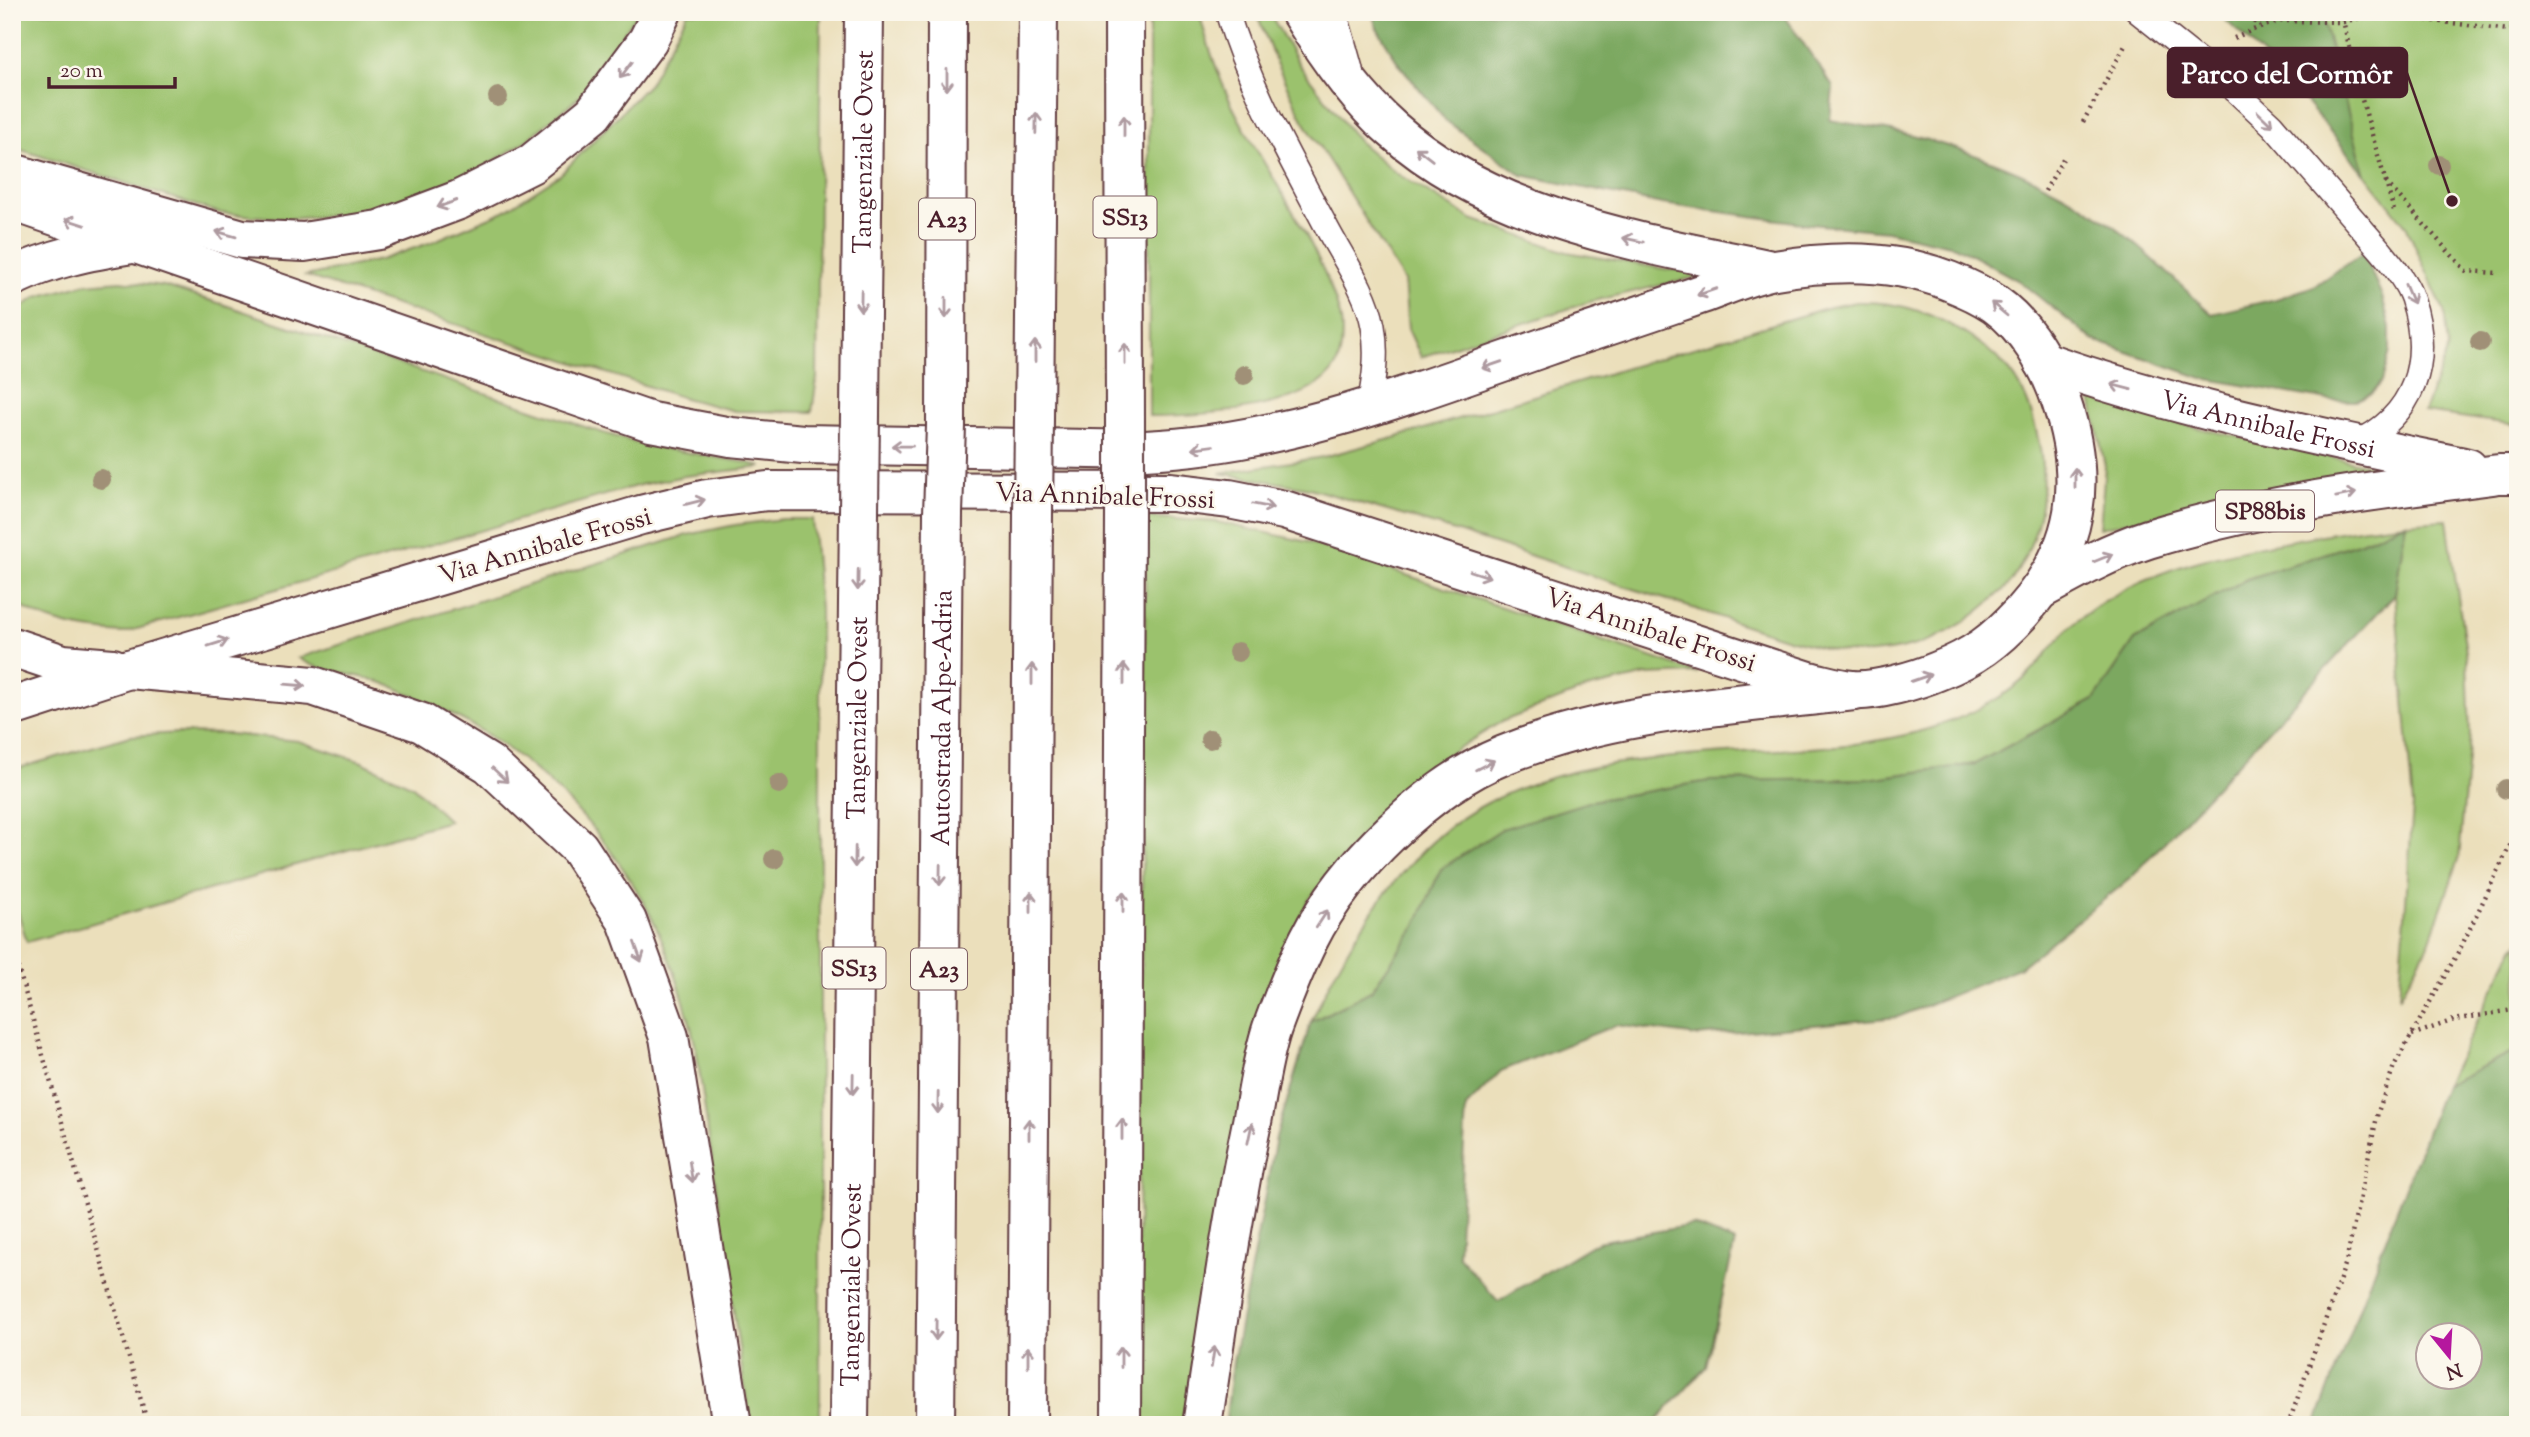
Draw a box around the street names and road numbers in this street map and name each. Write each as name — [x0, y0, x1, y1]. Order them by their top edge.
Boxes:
street label: Tangenziale Ovest — [846, 50, 885, 254]
road number: SS13 — [1094, 196, 1156, 238]
road number: A23 — [919, 198, 975, 240]
street label: Via Annibale Frossi — [2156, 383, 2379, 469]
street label: Via Annibale Frossi — [994, 475, 1215, 520]
road number: SP88bis — [2216, 490, 2314, 532]
street label: Via Annibale Frossi — [435, 499, 657, 596]
street label: Via Annibale Frossi — [1540, 580, 1761, 683]
street label: Autostrada Alpe-Adria — [924, 589, 963, 847]
street label: Tangenziale Ovest — [840, 616, 879, 820]
road number: SS13 — [822, 948, 886, 988]
road number: A23 — [911, 948, 967, 989]
street label: Tangenziale Ovest — [833, 1183, 873, 1387]

